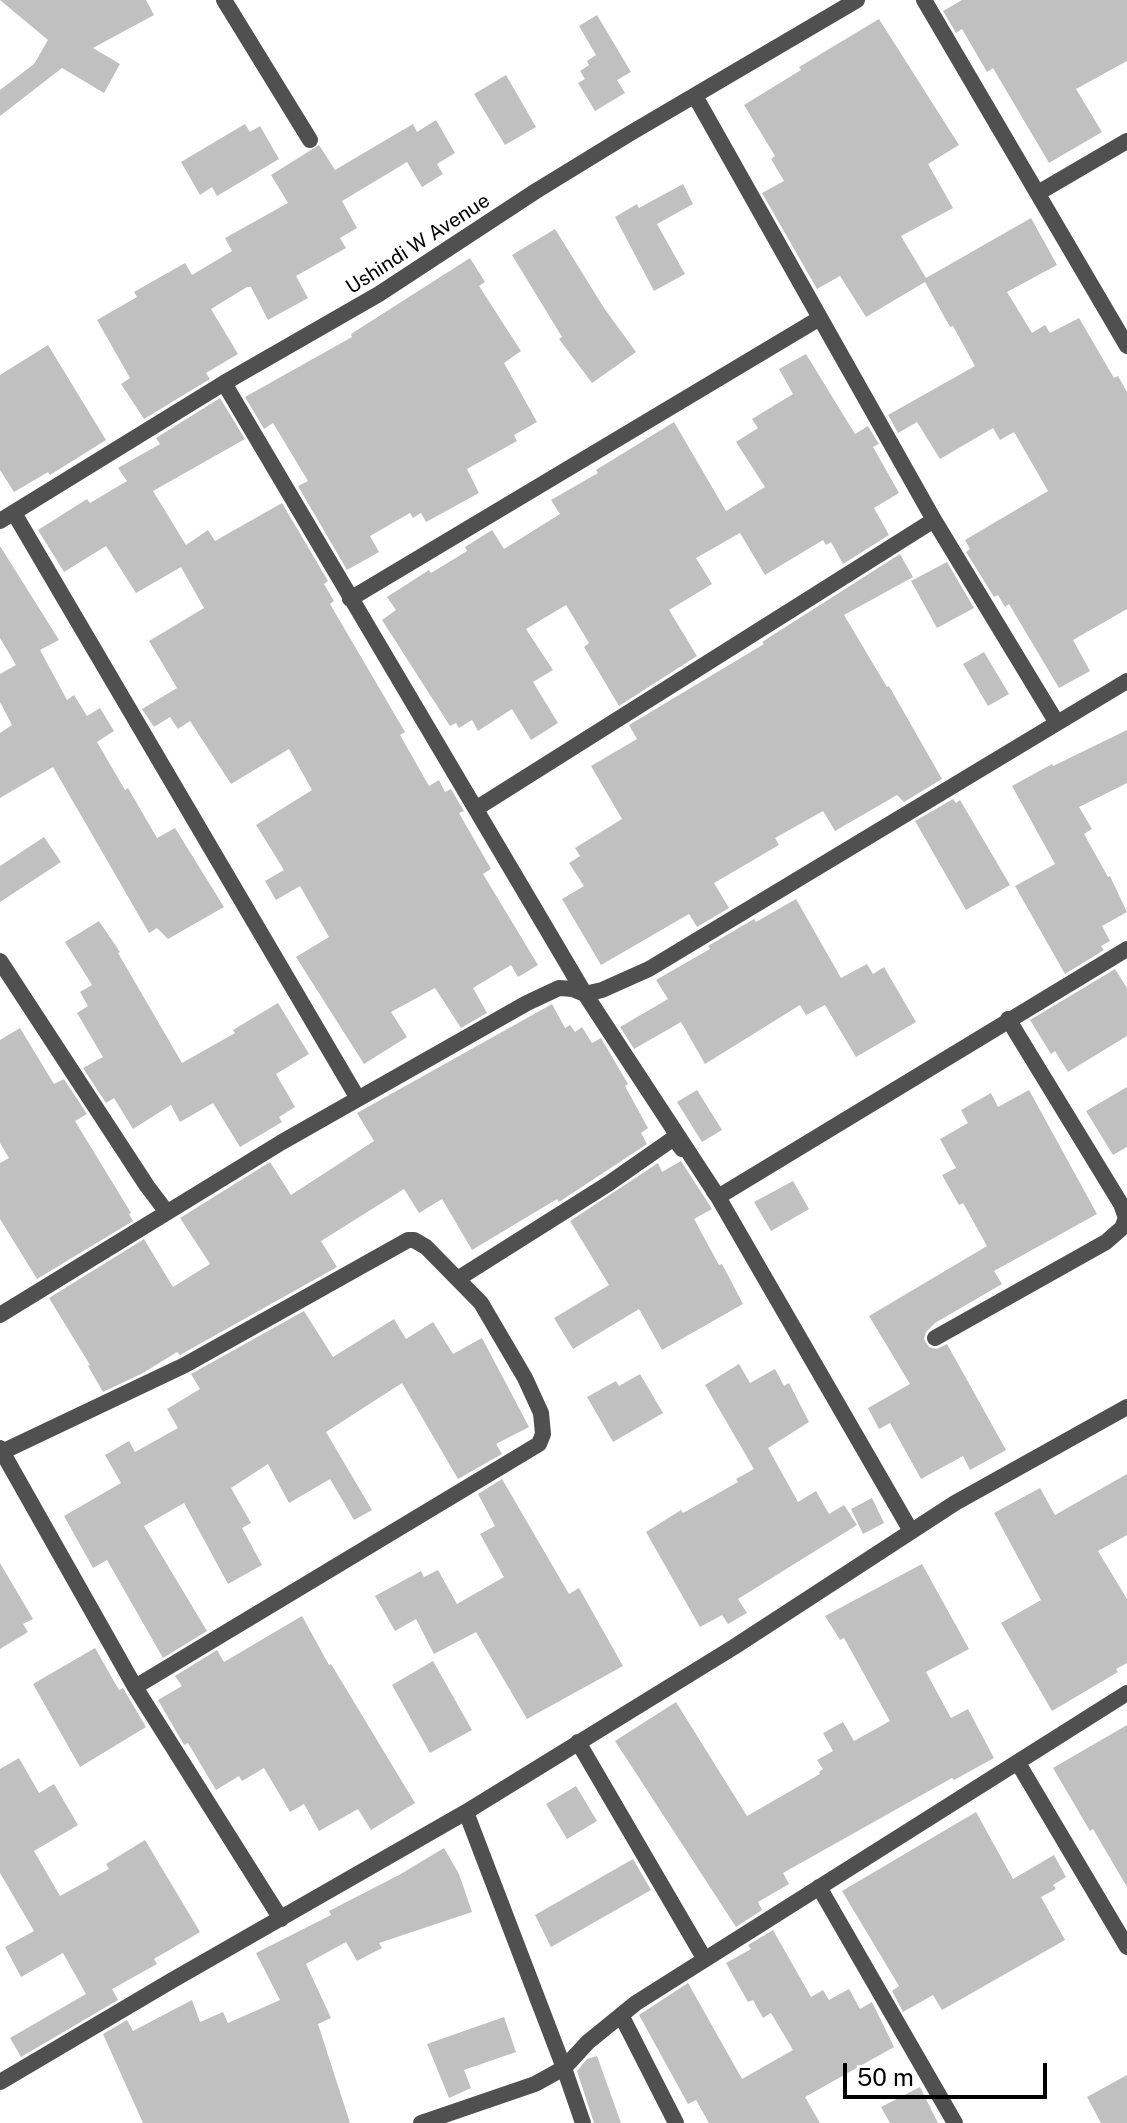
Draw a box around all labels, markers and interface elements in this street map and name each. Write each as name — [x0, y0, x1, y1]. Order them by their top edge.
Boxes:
street label: Ushindi W Avenue — [342, 189, 494, 299]
scale bar — [847, 2047, 1051, 2097]
text: 50 m — [857, 2063, 914, 2091]

